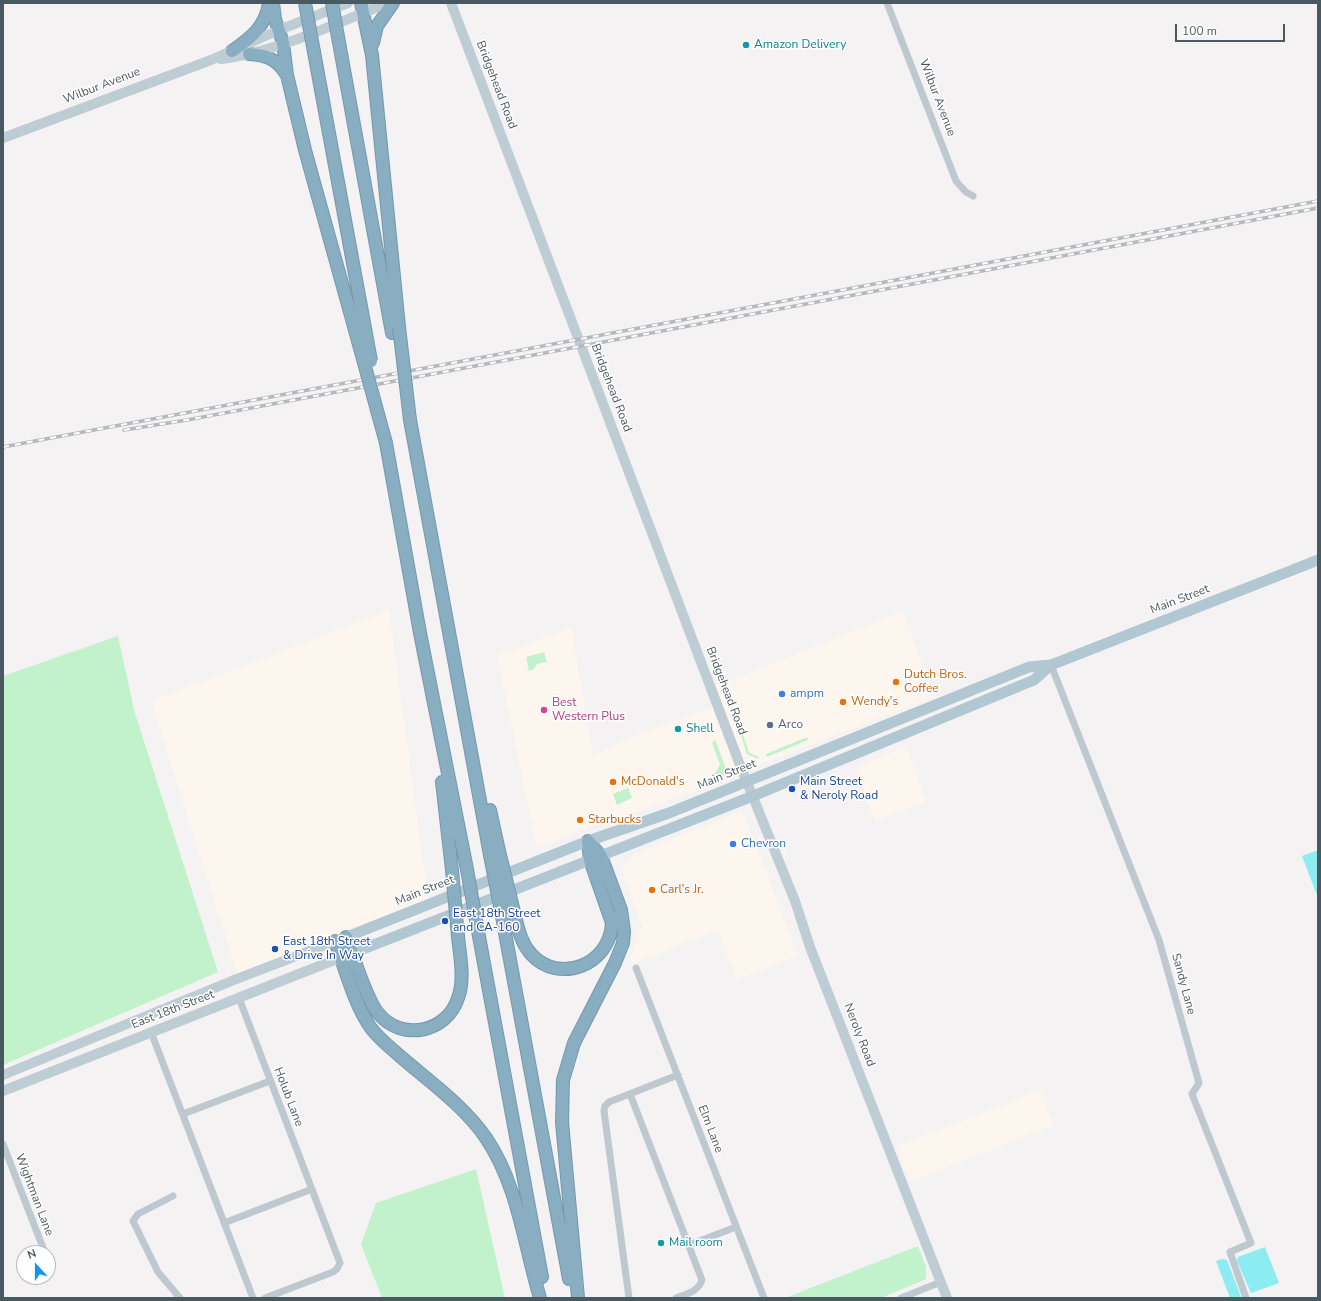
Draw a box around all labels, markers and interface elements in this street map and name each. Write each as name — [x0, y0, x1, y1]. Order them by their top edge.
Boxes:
scale bar — [1177, 16, 1287, 42]
text: 100 m — [1182, 23, 1217, 39]
place label: Amazon Delivery — [754, 38, 846, 52]
street label: Bridgehead Road — [473, 39, 519, 131]
marker: Amazon Delivery — [741, 40, 751, 50]
street label: Wilbur Avenue — [916, 57, 958, 139]
street label: Wilbur Avenue — [61, 65, 143, 107]
street label: Bridgehead Road — [588, 342, 634, 434]
street label: Main Street — [1148, 582, 1212, 618]
street label: Bridgehead Road — [703, 645, 749, 737]
place label: Dutch Bros. Coffee — [904, 668, 967, 696]
marker: Dutch Bros. Coffee — [891, 677, 901, 687]
place label: ampm — [790, 687, 824, 701]
marker: ampm — [777, 689, 787, 699]
place label: Wendy's — [851, 695, 898, 709]
place label: Best Western Plus — [552, 696, 625, 724]
marker: Wendy's — [838, 697, 848, 707]
marker: Best Western Plus — [539, 705, 549, 715]
place label: Arco — [778, 718, 803, 732]
marker: Arco — [765, 720, 775, 730]
place label: Shell — [686, 722, 714, 736]
marker: Shell — [673, 724, 683, 734]
street label: Main Street — [696, 757, 758, 793]
place label: McDonald's — [621, 775, 684, 789]
place label: Main Street & Neroly Road — [800, 775, 878, 803]
marker: McDonald's — [608, 777, 618, 787]
marker: Main Street & Neroly Road — [787, 784, 797, 794]
place label: Starbucks — [588, 813, 641, 827]
marker: Starbucks — [575, 815, 585, 825]
place label: Chevron — [741, 837, 786, 851]
marker: Chevron — [728, 839, 738, 849]
street label: Main Street — [394, 873, 456, 909]
place label: Carl's Jr. — [660, 883, 704, 897]
marker: Carl's Jr. — [647, 885, 657, 895]
place label: East 18th Street and CA-160 — [453, 907, 541, 935]
marker: East 18th Street and CA-160 — [440, 916, 450, 926]
place label: East 18th Street & Drive In Way — [283, 935, 371, 963]
marker: East 18th Street & Drive In Way — [270, 944, 280, 954]
street label: Sandy Lane — [1168, 952, 1198, 1016]
street label: East 18th Street — [130, 988, 216, 1032]
street label: Neroly Road — [840, 1001, 878, 1069]
street label: Holub Lane — [270, 1065, 306, 1129]
street label: Elm Lane — [694, 1103, 726, 1155]
street label: Wightman Lane — [12, 1152, 56, 1238]
place label: Mail room — [669, 1236, 723, 1250]
marker: Mail room — [656, 1238, 666, 1248]
north arrow — [16, 1245, 56, 1285]
text: N — [25, 1246, 38, 1263]

